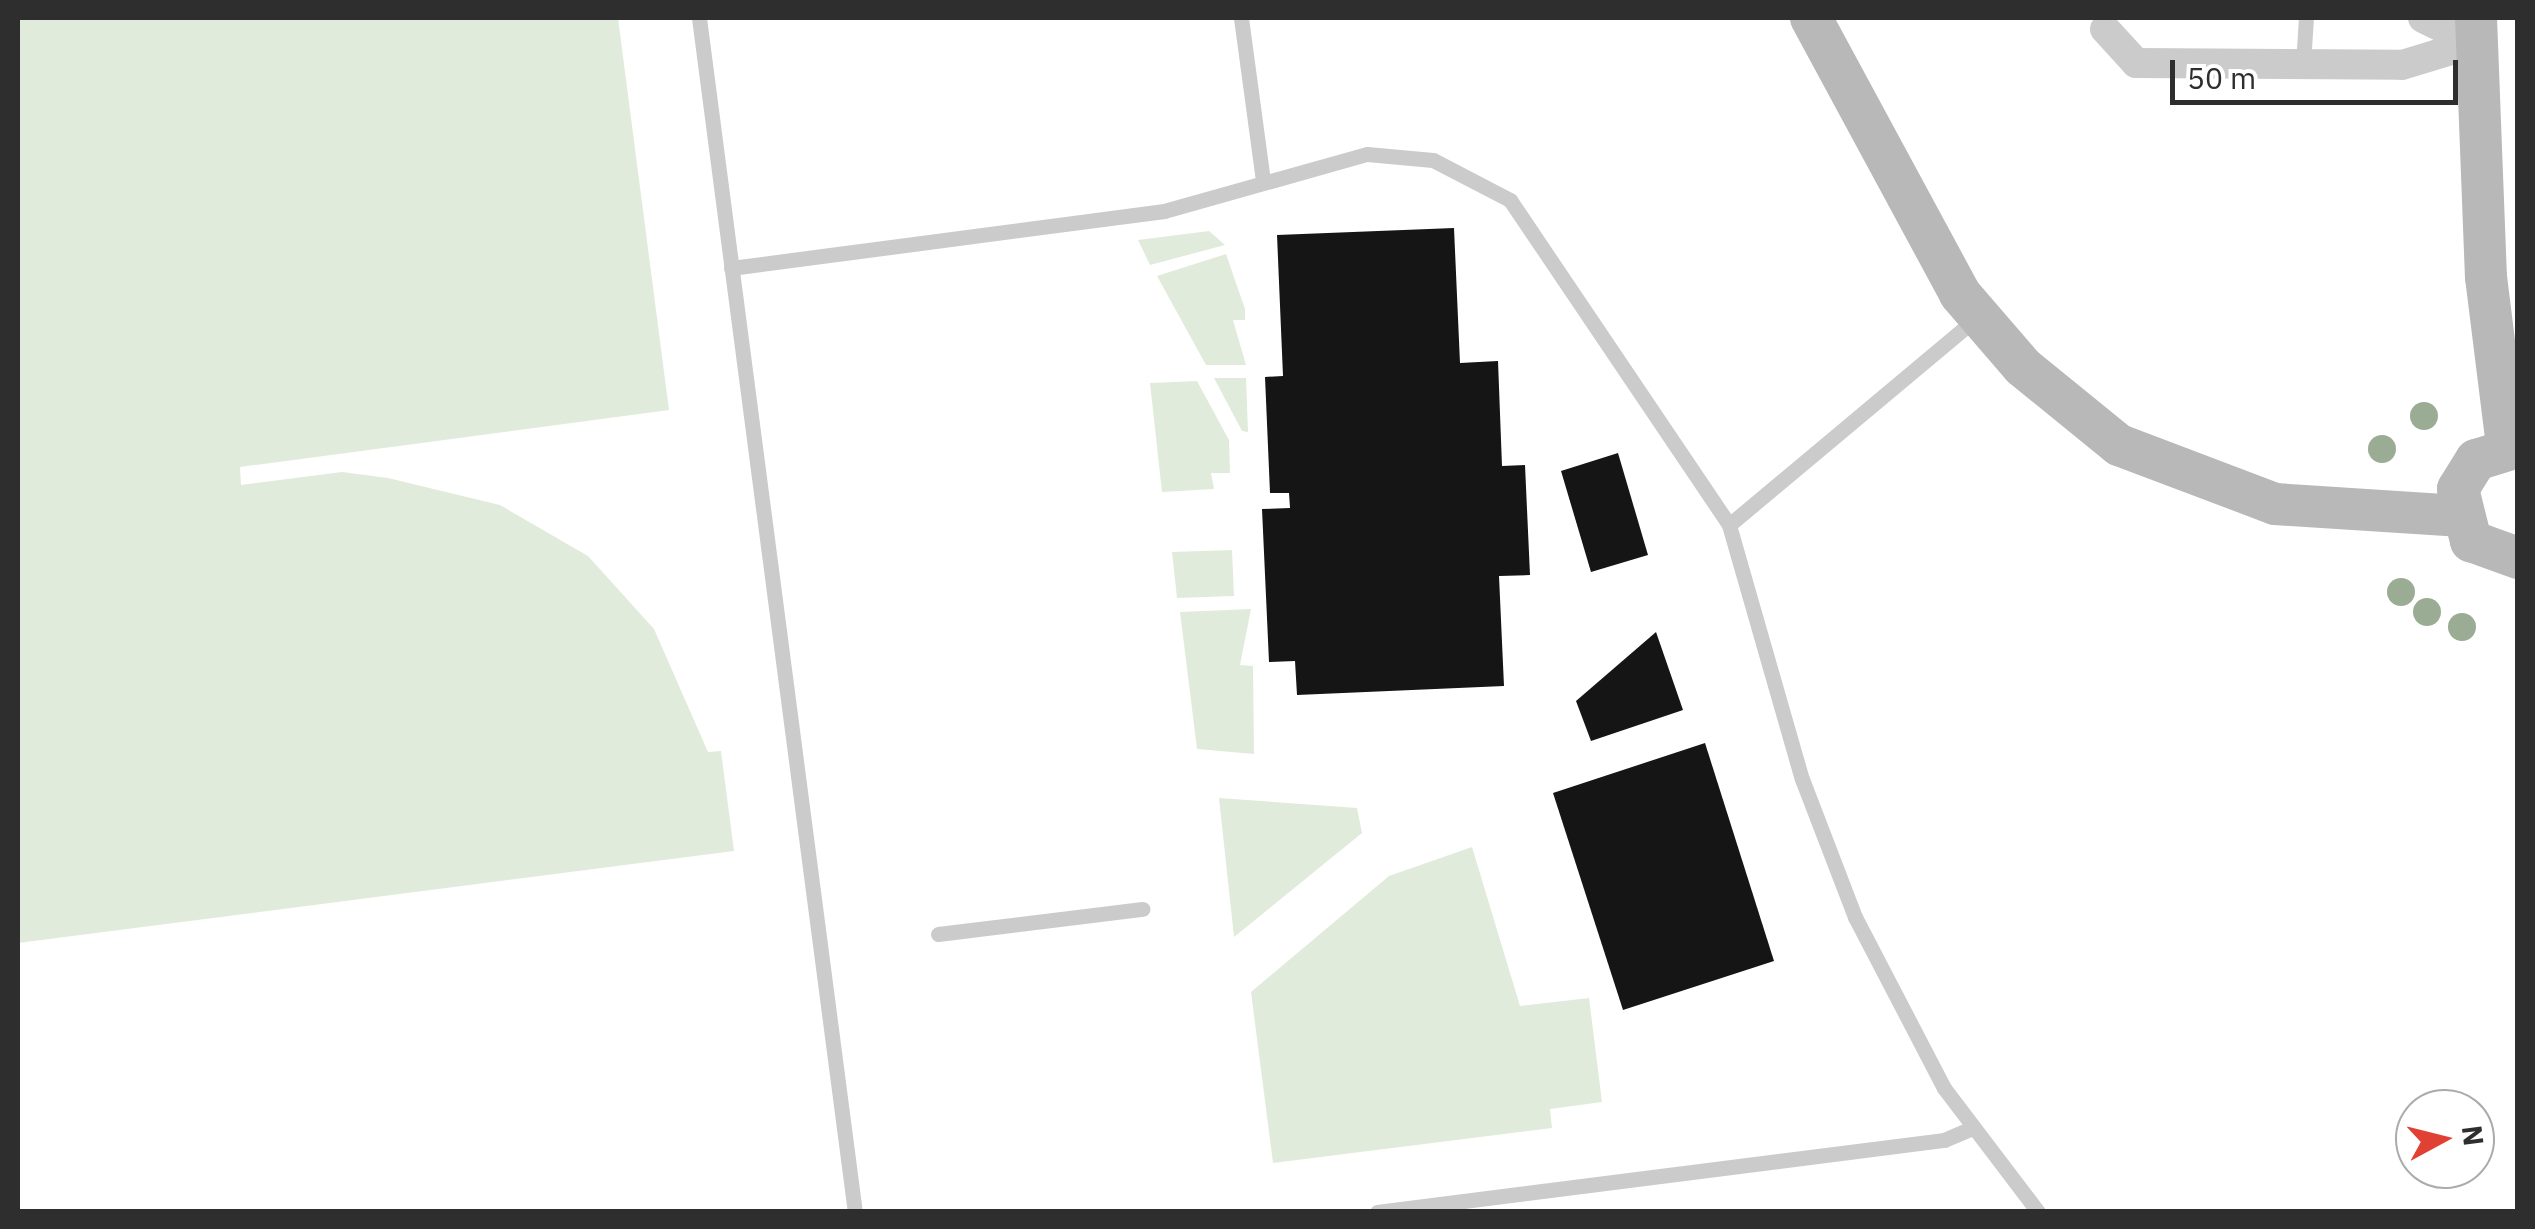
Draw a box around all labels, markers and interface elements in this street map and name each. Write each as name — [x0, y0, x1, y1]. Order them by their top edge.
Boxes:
scale bar — [2175, 40, 2462, 102]
text: 50 m — [2187, 58, 2256, 97]
north arrow — [2395, 1089, 2495, 1189]
text: N — [2454, 1123, 2493, 1148]

